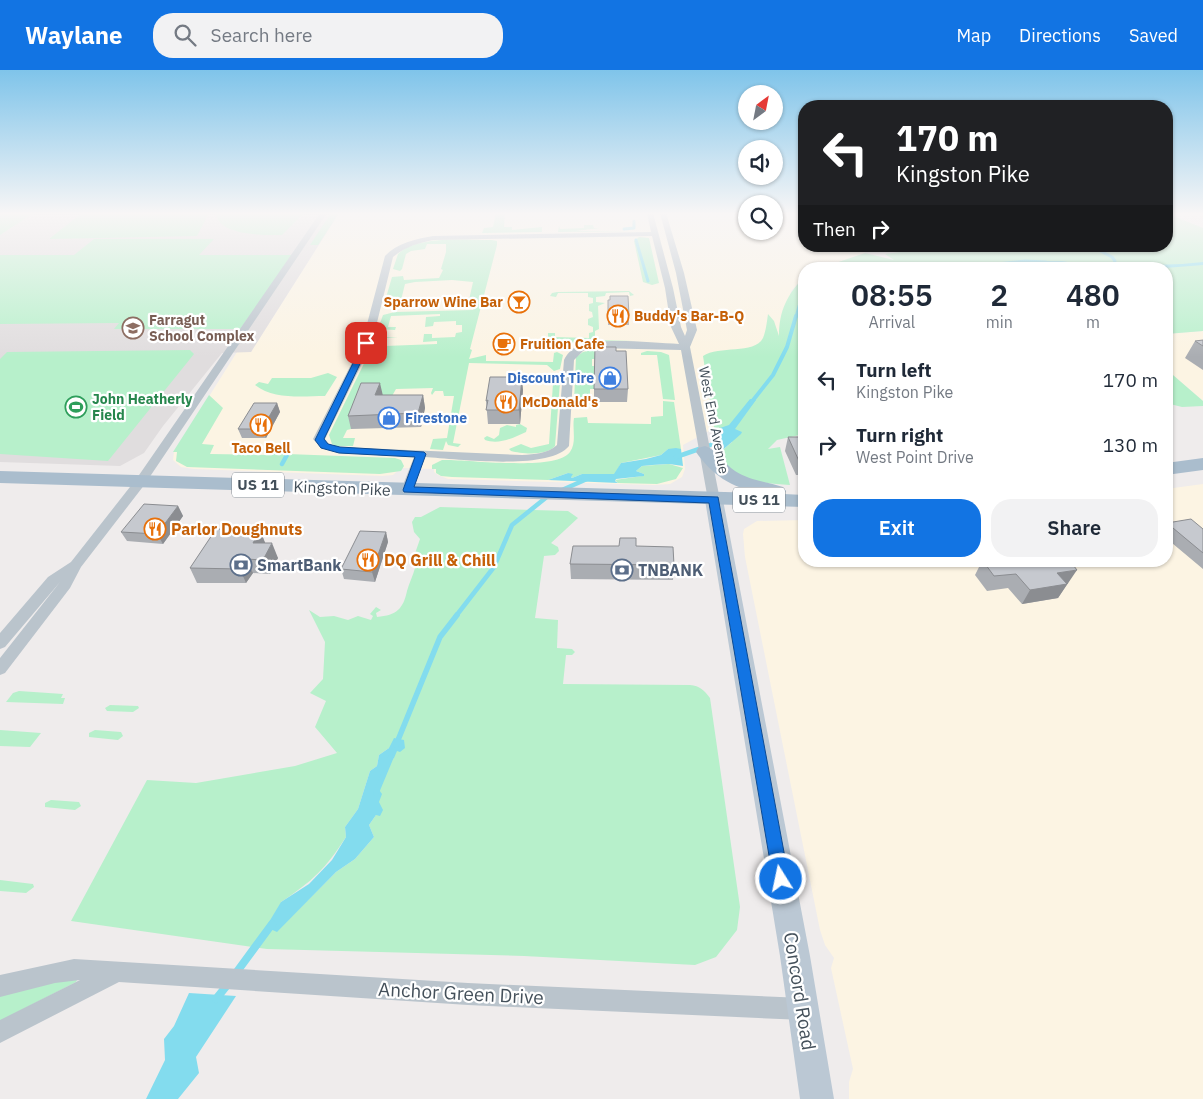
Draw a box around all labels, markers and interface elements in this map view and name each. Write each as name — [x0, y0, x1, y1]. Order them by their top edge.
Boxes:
search box — [153, 13, 503, 58]
text: Waylane — [25, 19, 123, 51]
icon: search — [171, 21, 199, 49]
text: Search here — [211, 23, 312, 47]
text: Map — [956, 24, 991, 47]
text: Directions — [1019, 24, 1101, 47]
text: Saved — [1129, 24, 1178, 47]
north arrow — [738, 85, 782, 130]
map controls — [738, 85, 783, 240]
text: 170 m — [896, 115, 999, 161]
icon: left — [813, 120, 878, 185]
button: sound — [738, 140, 783, 185]
text: Kingston Pike — [896, 159, 1030, 188]
button: search — [738, 195, 783, 240]
icon: right — [866, 215, 894, 243]
text: Then — [813, 217, 856, 241]
text: 08:55 — [851, 275, 933, 314]
text: 2 — [990, 275, 1008, 314]
text: 480 — [1066, 275, 1120, 314]
bar icon: Sparrow Wine Bar — [507, 290, 531, 314]
place label: Sparrow Wine Bar — [384, 293, 503, 311]
restaurant icon: Buddy's Bar-B-Q — [606, 304, 630, 328]
place label: Buddy's Bar-B-Q — [634, 307, 744, 325]
place label: Farragut School Complex — [149, 311, 255, 345]
text: Arrival — [869, 312, 915, 332]
text: min — [986, 312, 1013, 332]
text: m — [1086, 312, 1100, 332]
school or university icon: Farragut School Complex — [121, 316, 145, 340]
pin — [345, 322, 387, 364]
icon: arrive — [352, 329, 380, 357]
cafe icon: Fruition Cafe — [492, 332, 516, 356]
place label: Fruition Cafe — [520, 335, 605, 353]
text: Turn left — [856, 358, 932, 382]
street label: West End Avenue — [695, 365, 733, 476]
shop icon: Discount Tire — [598, 366, 622, 390]
icon: left — [813, 366, 841, 394]
text: 170 m — [1103, 368, 1158, 392]
place label: Discount Tire — [507, 369, 594, 387]
text: Kingston Pike — [856, 382, 953, 402]
place label: John Heatherly Field — [92, 390, 193, 424]
restaurant icon: McDonald's — [494, 390, 518, 414]
place label: McDonald's — [522, 393, 598, 411]
sports icon: John Heatherly Field — [64, 395, 88, 419]
shop icon: Firestone — [377, 406, 401, 430]
place label: Firestone — [405, 409, 467, 427]
restaurant icon: Taco Bell — [249, 413, 273, 437]
text: Turn right — [856, 423, 943, 447]
icon: right — [813, 431, 841, 459]
text: 130 m — [1103, 433, 1158, 457]
place label: Taco Bell — [231, 439, 291, 457]
text: West Point Drive — [856, 447, 974, 467]
road number: US 11 — [232, 472, 284, 498]
street label: Kingston Pike — [293, 476, 391, 500]
road number: US 11 — [733, 488, 785, 512]
button: Exit — [813, 499, 981, 557]
button: Share — [991, 499, 1158, 557]
restaurant icon: Parlor Doughnuts — [143, 517, 167, 541]
place label: Parlor Doughnuts — [171, 519, 302, 539]
restaurant icon: DQ Grill & Chill — [356, 548, 380, 572]
place label: DQ Grill & Chill — [384, 550, 496, 570]
bank icon: SmartBank — [229, 553, 253, 577]
place label: SmartBank — [257, 555, 342, 575]
bank icon: TNBANK — [610, 558, 634, 582]
place label: TNBANK — [638, 560, 703, 580]
position arrow — [754, 852, 806, 904]
street label: Concord Road — [779, 930, 821, 1052]
street label: Anchor Green Drive — [378, 977, 544, 1009]

